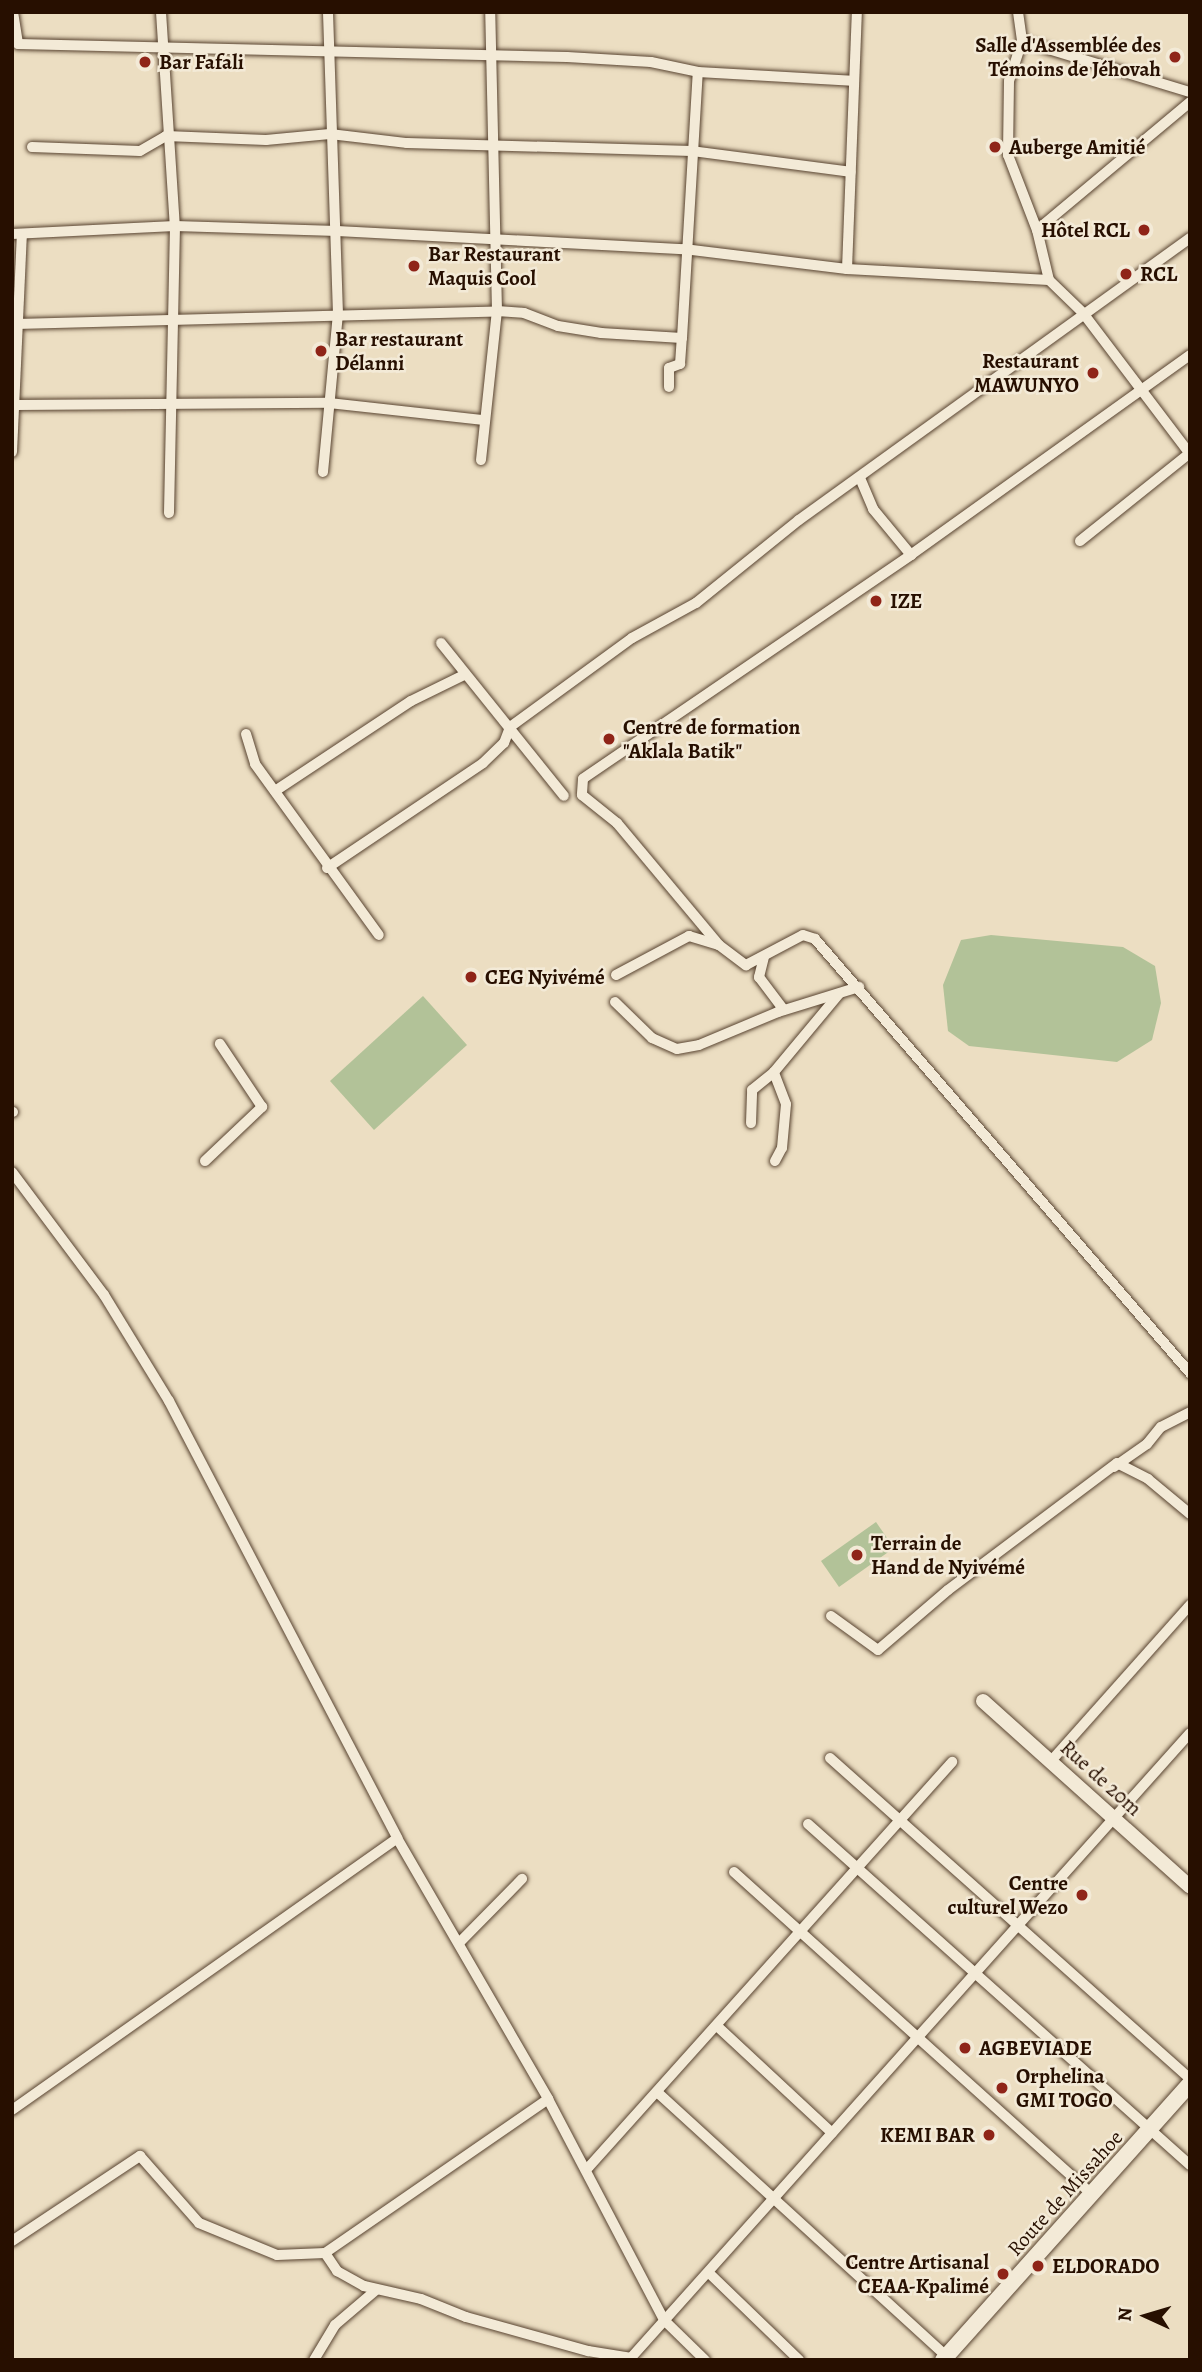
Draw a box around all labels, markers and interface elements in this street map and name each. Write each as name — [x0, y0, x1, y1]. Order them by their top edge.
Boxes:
place label: Salle d'Assemblée des Témoins de Jéhovah — [975, 32, 1161, 82]
place label: Bar Fafali — [159, 49, 244, 75]
marker: Salle d'Assemblée des Témoins de Jéhovah — [1167, 49, 1183, 65]
marker: Bar Fafali — [137, 54, 153, 70]
place label: Auberge Amitié — [1009, 134, 1145, 160]
marker: Auberge Amitié — [987, 139, 1003, 155]
place label: Hôtel RCL — [1041, 217, 1130, 243]
marker: Hôtel RCL — [1136, 222, 1152, 238]
place label: Bar Restaurant Maquis Cool — [428, 241, 561, 291]
marker: Bar Restaurant Maquis Cool — [406, 258, 422, 274]
place label: RCL — [1140, 261, 1177, 287]
marker: RCL — [1118, 266, 1134, 282]
place label: Bar restaurant Délanni — [335, 326, 463, 376]
marker: Bar restaurant Délanni — [313, 343, 329, 359]
place label: Restaurant MAWUNYO — [974, 348, 1079, 398]
marker: Restaurant MAWUNYO — [1085, 365, 1101, 381]
place label: IZE — [890, 588, 922, 614]
marker: IZE — [868, 593, 884, 609]
place label: Centre de formation "Aklala Batik" — [623, 714, 800, 764]
marker: Centre de formation "Aklala Batik" — [601, 731, 617, 747]
place label: CEG Nyivémé — [485, 964, 605, 990]
marker: CEG Nyivémé — [463, 969, 479, 985]
place label: Terrain de Hand de Nyivémé — [871, 1530, 1025, 1580]
marker: Terrain de Hand de Nyivémé — [849, 1547, 865, 1563]
street label: Rue de 20m — [1055, 1735, 1147, 1821]
place label: Centre culturel Wezo — [947, 1870, 1068, 1920]
marker: Centre culturel Wezo — [1074, 1887, 1090, 1903]
place label: AGBEVIADE — [979, 2035, 1092, 2061]
marker: AGBEVIADE — [957, 2040, 973, 2056]
place label: Orphelina GMI TOGO — [1016, 2063, 1113, 2113]
marker: Orphelina GMI TOGO — [994, 2080, 1010, 2096]
place label: KEMI BAR — [880, 2122, 975, 2148]
street label: Route de Missahoe — [1002, 2125, 1128, 2261]
marker: KEMI BAR — [981, 2127, 997, 2143]
place label: Centre Artisanal CEAA-Kpalimé — [846, 2249, 989, 2299]
place label: ELDORADO — [1052, 2253, 1159, 2279]
marker: ELDORADO — [1030, 2258, 1046, 2274]
marker: Centre Artisanal CEAA-Kpalimé — [995, 2266, 1011, 2282]
north arrow — [1111, 2281, 1181, 2351]
text: N — [1112, 2307, 1139, 2322]

